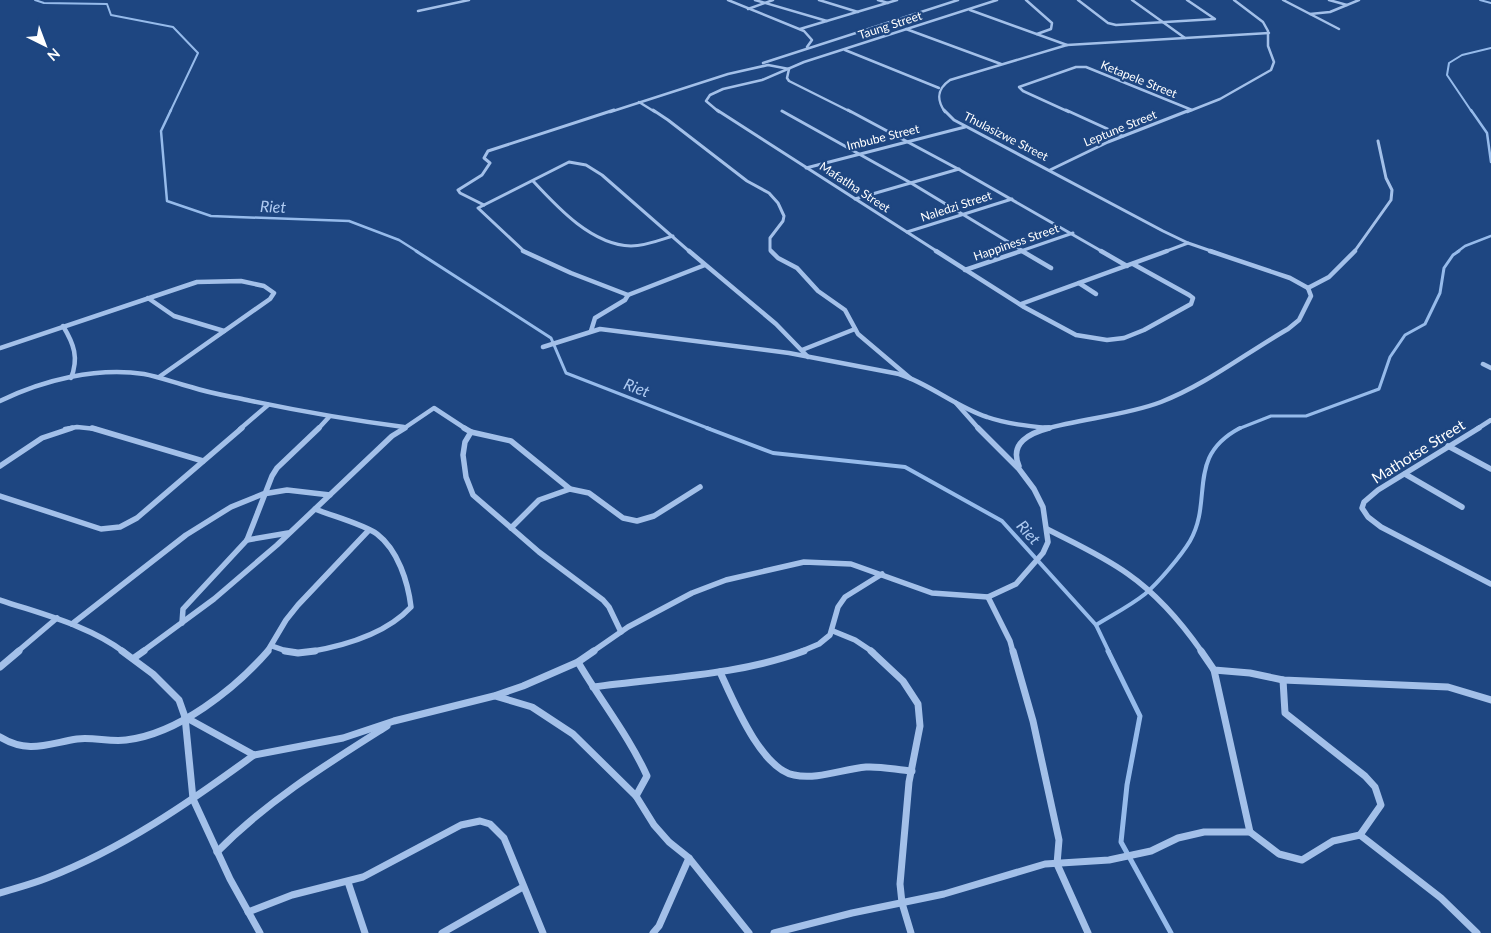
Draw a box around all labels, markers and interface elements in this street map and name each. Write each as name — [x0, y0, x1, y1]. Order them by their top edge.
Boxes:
street label: Taung Street — [856, 7, 924, 42]
north arrow — [20, 20, 70, 70]
text: N — [44, 45, 64, 65]
street label: Ketapele Street — [1099, 57, 1180, 101]
street label: Leptune Street — [1081, 106, 1159, 149]
street label: Thulasizwe Street — [961, 108, 1051, 164]
street label: Imbube Street — [845, 121, 922, 153]
street label: Mafatlha Street — [817, 159, 894, 216]
street label: Naledzi Street — [919, 187, 994, 225]
water label: Riet — [260, 196, 287, 216]
street label: Happiness Street — [971, 220, 1061, 264]
water label: Riet — [621, 373, 653, 401]
street label: Mathotse Street — [1368, 415, 1468, 487]
water label: Riet — [1013, 516, 1045, 548]

